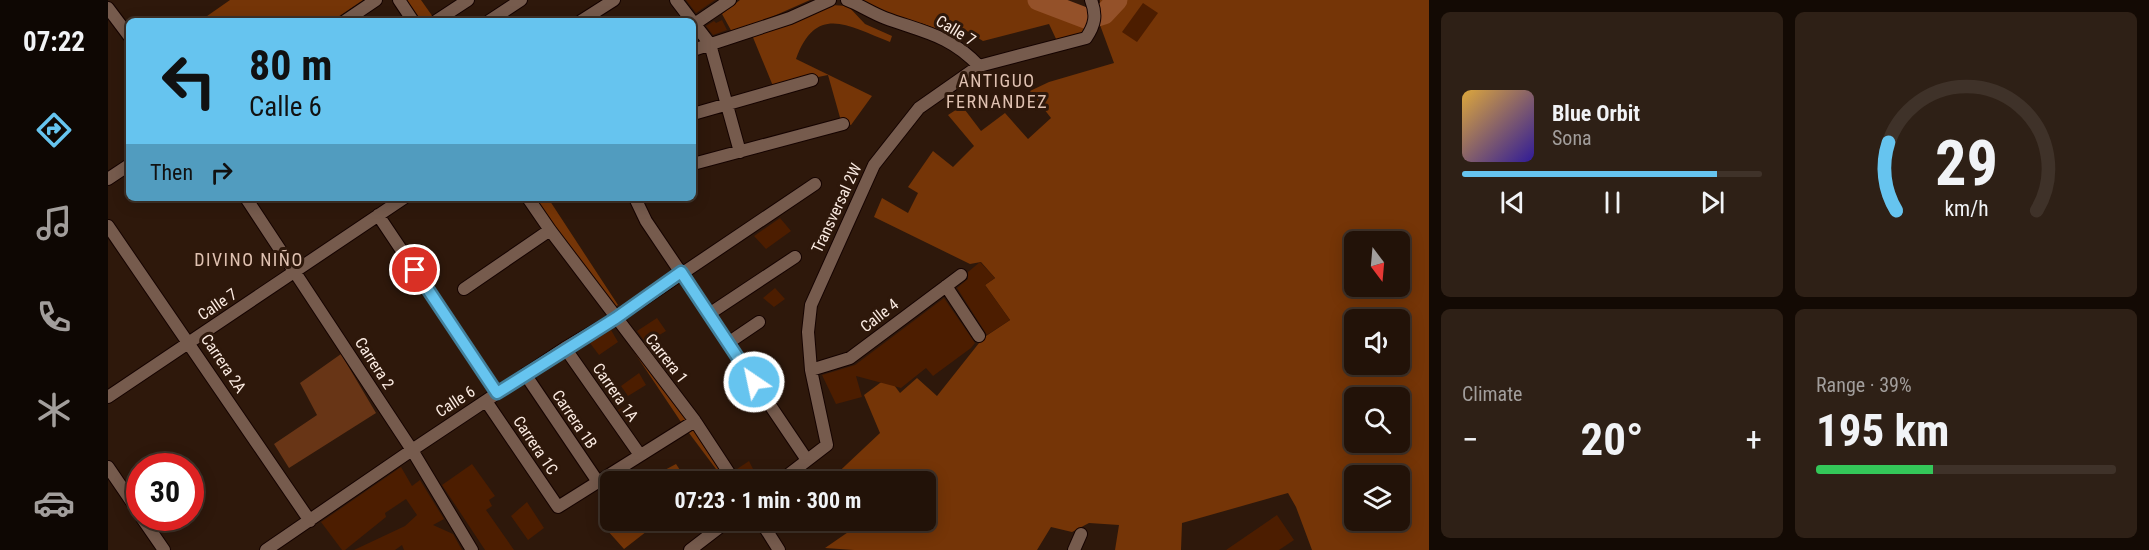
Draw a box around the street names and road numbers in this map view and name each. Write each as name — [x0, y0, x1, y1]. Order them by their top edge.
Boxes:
street label: Calle 7 — [932, 11, 979, 50]
street label: Transversal 2W — [807, 160, 865, 256]
street label: Calle 7 — [194, 284, 241, 324]
street label: Calle 4 — [856, 295, 902, 336]
street label: Carrera 2A — [197, 330, 250, 396]
street label: Carrera 1 — [641, 330, 692, 387]
street label: Carrera 2 — [351, 334, 398, 393]
street label: Carrera 1A — [589, 359, 643, 425]
street label: Calle 6 — [432, 382, 479, 421]
street label: Carrera 1B — [548, 386, 601, 452]
street label: Carrera 1C — [509, 412, 562, 478]

